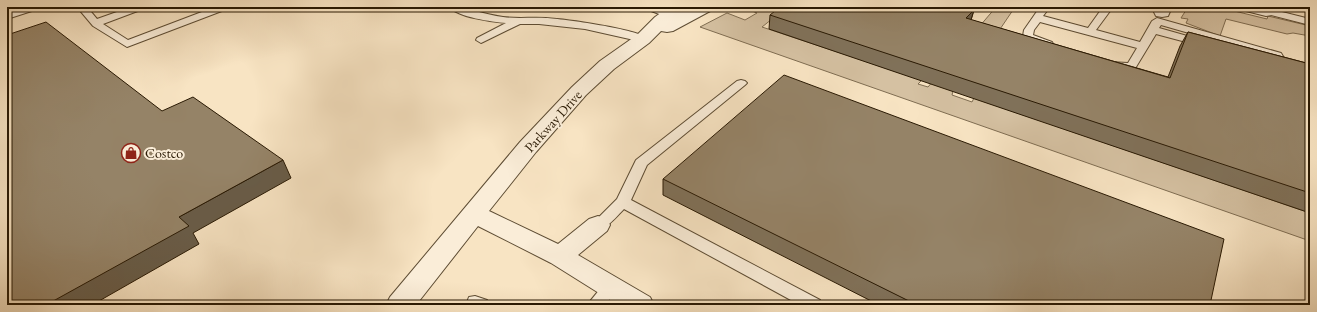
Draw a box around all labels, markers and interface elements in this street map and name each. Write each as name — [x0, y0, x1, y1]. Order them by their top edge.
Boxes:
street label: Parkway Drive — [520, 86, 586, 156]
shop icon: Costco — [120, 142, 142, 164]
place label: Costco — [145, 144, 183, 162]

